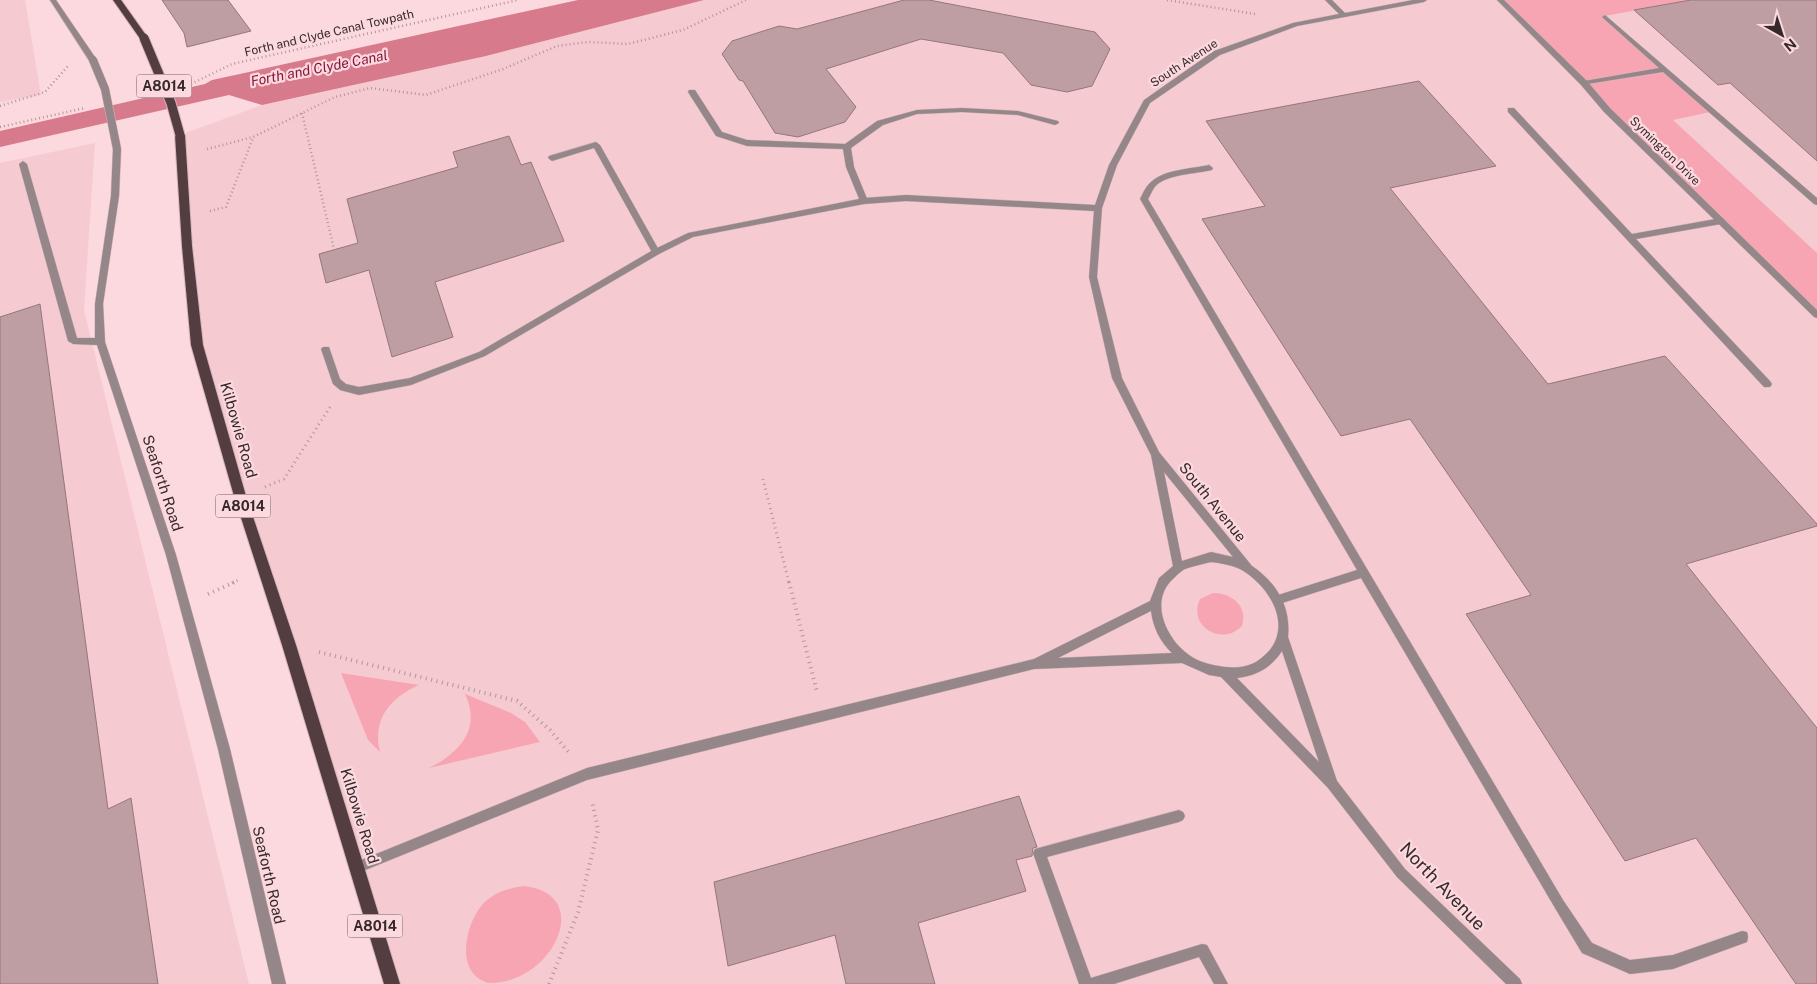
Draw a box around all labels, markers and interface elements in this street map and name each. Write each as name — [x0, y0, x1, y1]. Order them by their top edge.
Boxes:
street label: Forth and Clyde Canal Towpath — [243, 7, 415, 59]
north arrow — [1757, 10, 1807, 60]
text: N — [1781, 35, 1799, 55]
street label: South Avenue — [1148, 36, 1220, 90]
water label: Forth and Clyde Canal — [249, 47, 389, 89]
road number: A8014 — [136, 74, 192, 98]
street label: Symington Drive — [1627, 114, 1703, 188]
street label: Kilbowie Road — [217, 380, 261, 480]
street label: Seaforth Road — [139, 433, 187, 533]
street label: South Avenue — [1176, 459, 1250, 545]
road number: A8014 — [216, 494, 270, 518]
street label: Kilbowie Road — [337, 766, 383, 866]
street label: Seaforth Road — [249, 824, 289, 926]
street label: North Avenue — [1396, 838, 1490, 934]
road number: A8014 — [348, 914, 402, 938]

